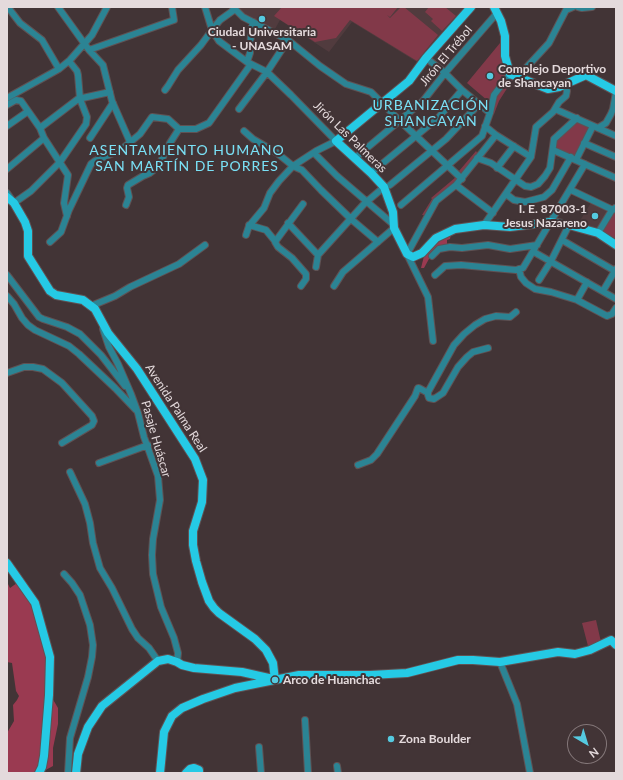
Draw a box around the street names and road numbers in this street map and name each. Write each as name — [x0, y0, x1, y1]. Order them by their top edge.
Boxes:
street label: Jirón El Trébol — [417, 23, 475, 89]
street label: Jirón Las Palmeras — [310, 98, 390, 176]
street label: Avenida Palma Real — [142, 361, 210, 455]
street label: Pasaje Huáscar — [138, 399, 174, 479]

